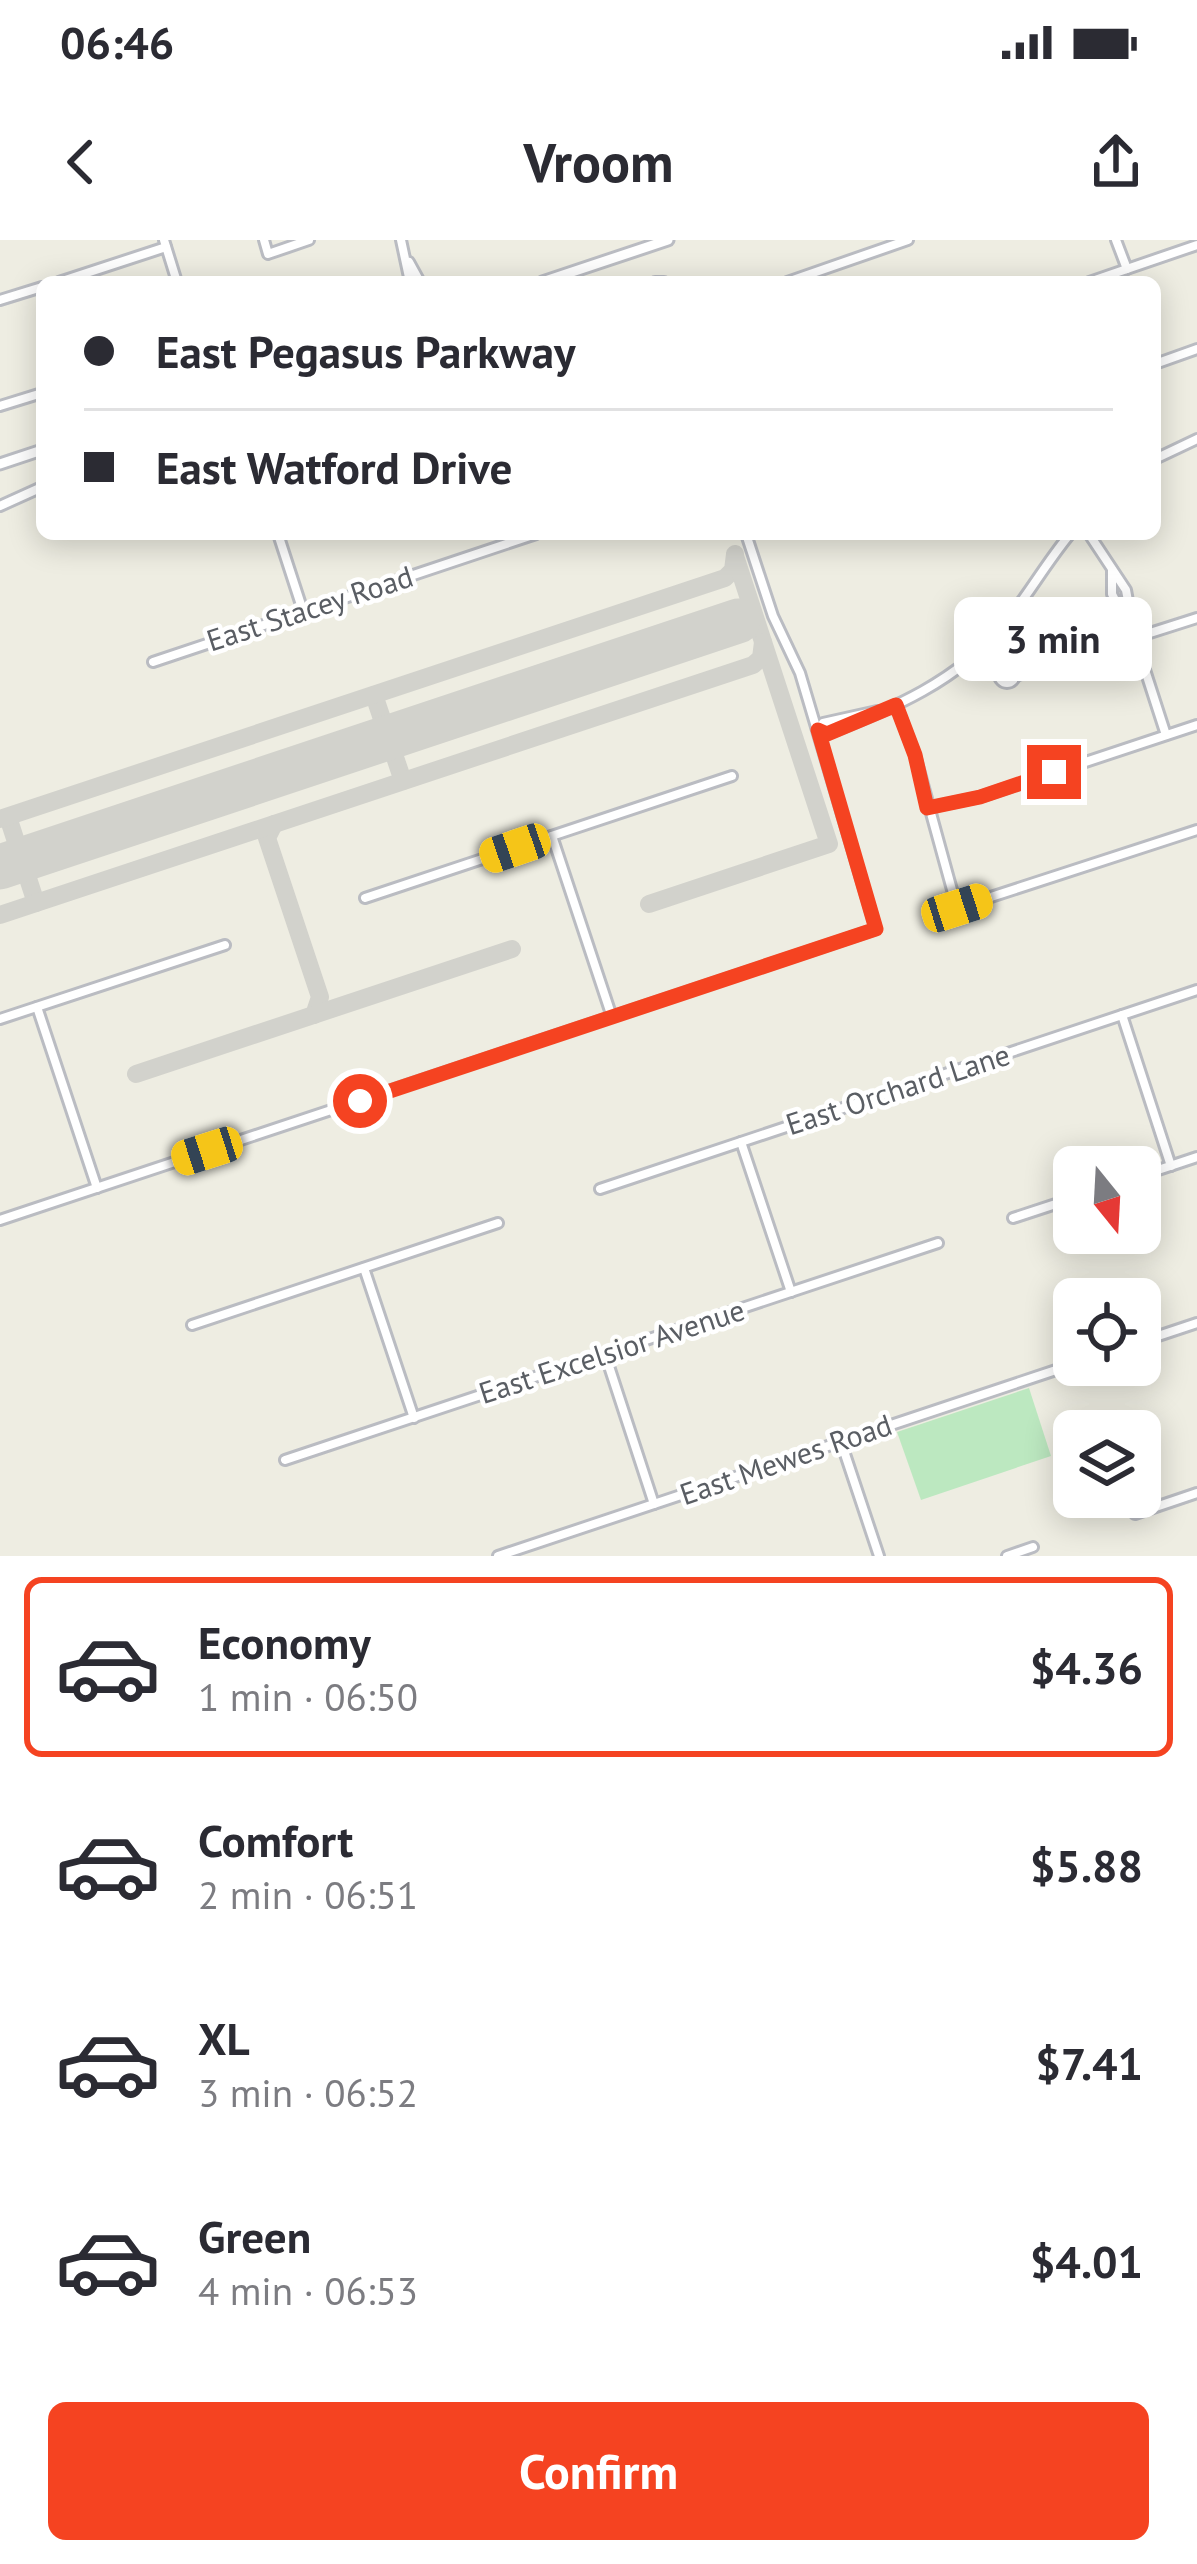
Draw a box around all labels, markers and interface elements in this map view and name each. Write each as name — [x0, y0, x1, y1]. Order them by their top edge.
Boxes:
text: 06:46 — [60, 13, 174, 71]
text: Vroom — [524, 127, 673, 197]
icon: back — [48, 129, 114, 195]
icon: share — [1083, 129, 1149, 195]
text: East Pegasus Parkway — [156, 322, 576, 380]
text: East Watford Drive — [156, 438, 512, 496]
street label: East Stacey Road — [201, 556, 418, 659]
callout: 3 min — [955, 598, 1153, 682]
text: 3 min — [1005, 613, 1101, 664]
route end — [1027, 745, 1081, 799]
car — [475, 819, 555, 877]
car — [917, 880, 997, 936]
street label: East Orchard Lane — [781, 1034, 1014, 1143]
route start — [333, 1074, 387, 1128]
car — [167, 1123, 247, 1179]
north arrow — [1053, 1146, 1161, 1254]
map controls — [1053, 1146, 1161, 1518]
button: locate — [1053, 1278, 1161, 1386]
street label: East Excelsior Avenue — [474, 1289, 749, 1412]
street label: East Mewes Road — [674, 1404, 897, 1513]
button: layers — [1053, 1410, 1161, 1518]
icon: car — [54, 1613, 162, 1721]
text: Economy — [198, 1613, 371, 1671]
text: $4.36 — [1030, 1638, 1143, 1696]
text: 1 min · 06:50 — [198, 1671, 418, 1722]
icon: car — [54, 1811, 162, 1919]
text: Comfort — [198, 1811, 353, 1869]
text: $5.88 — [1030, 1836, 1143, 1894]
text: 2 min · 06:51 — [198, 1869, 418, 1920]
icon: car — [54, 2009, 162, 2117]
text: XL — [198, 2009, 250, 2067]
text: $7.41 — [1035, 2034, 1143, 2092]
text: 3 min · 06:52 — [198, 2067, 418, 2118]
icon: car — [54, 2207, 162, 2315]
text: Green — [198, 2207, 311, 2265]
text: $4.01 — [1030, 2232, 1143, 2290]
text: 4 min · 06:53 — [198, 2265, 418, 2316]
button: Confirm — [48, 2402, 1149, 2540]

